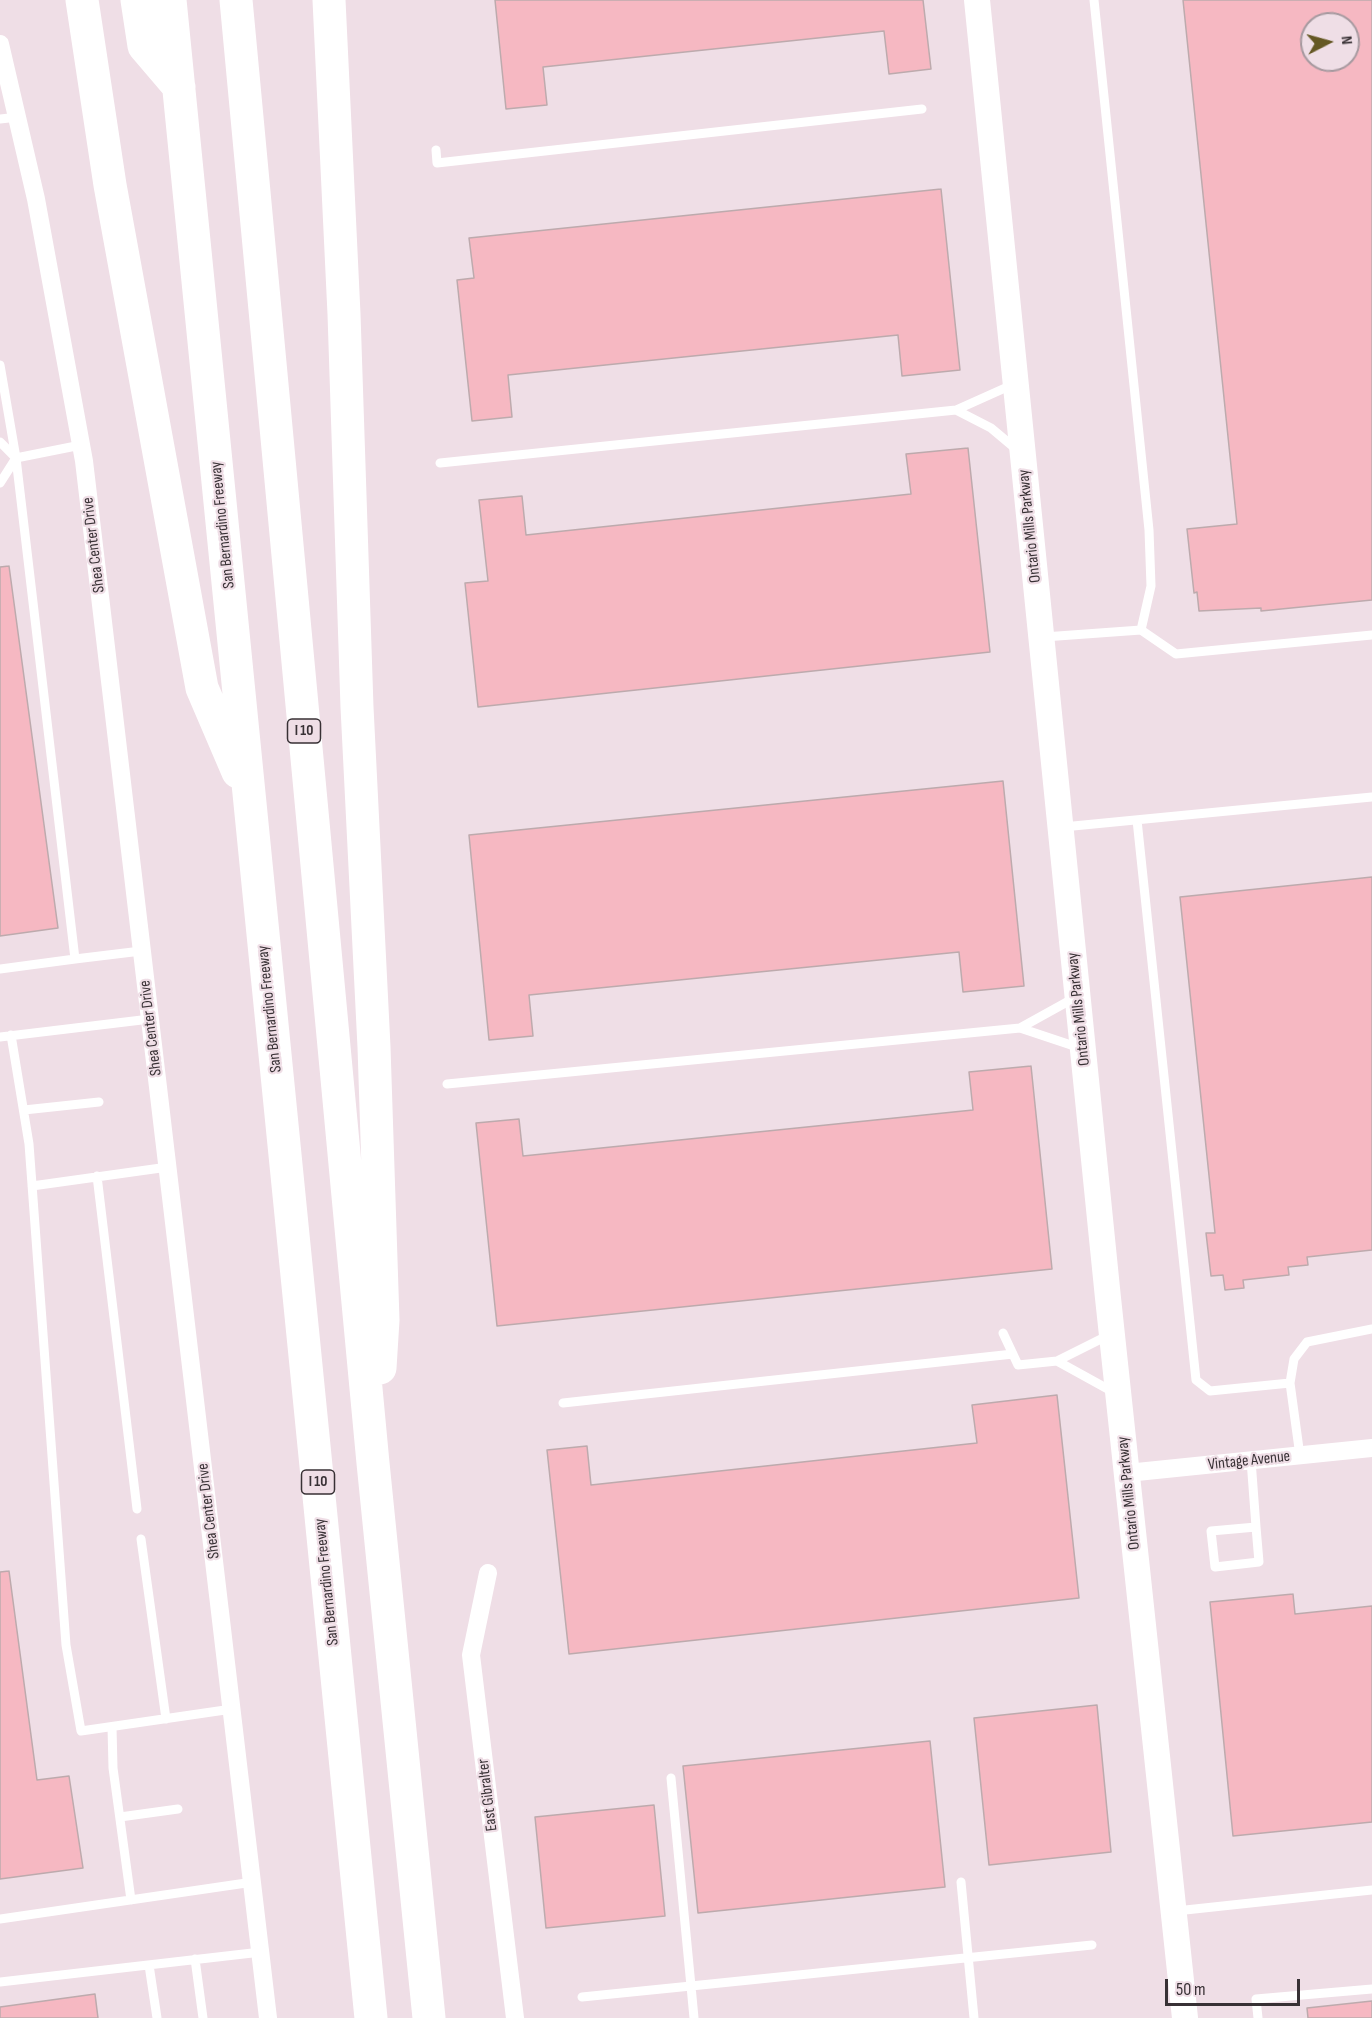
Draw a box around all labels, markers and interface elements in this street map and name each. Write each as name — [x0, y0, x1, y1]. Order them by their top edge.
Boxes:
north arrow — [1300, 12, 1360, 72]
text: N — [1337, 35, 1356, 46]
street label: San Bernardino Freeway — [207, 460, 239, 590]
street label: Ontario Mills Parkway — [1015, 468, 1045, 584]
street label: Shea Center Drive — [79, 496, 109, 594]
road number: I 10 — [288, 719, 320, 743]
street label: San Bernardino Freeway — [254, 944, 286, 1074]
street label: Ontario Mills Parkway — [1064, 951, 1094, 1067]
street label: Shea Center Drive — [136, 979, 166, 1077]
street label: Ontario Mills Parkway — [1114, 1435, 1144, 1551]
street label: Vintage Avenue — [1207, 1447, 1291, 1475]
street label: Shea Center Drive — [194, 1462, 224, 1560]
road number: I 10 — [302, 1470, 334, 1494]
street label: San Bernardino Freeway — [311, 1517, 343, 1647]
street label: East Gibralter — [474, 1758, 502, 1832]
scale bar — [1168, 1967, 1303, 2005]
text: 50 m — [1176, 1979, 1206, 2000]

